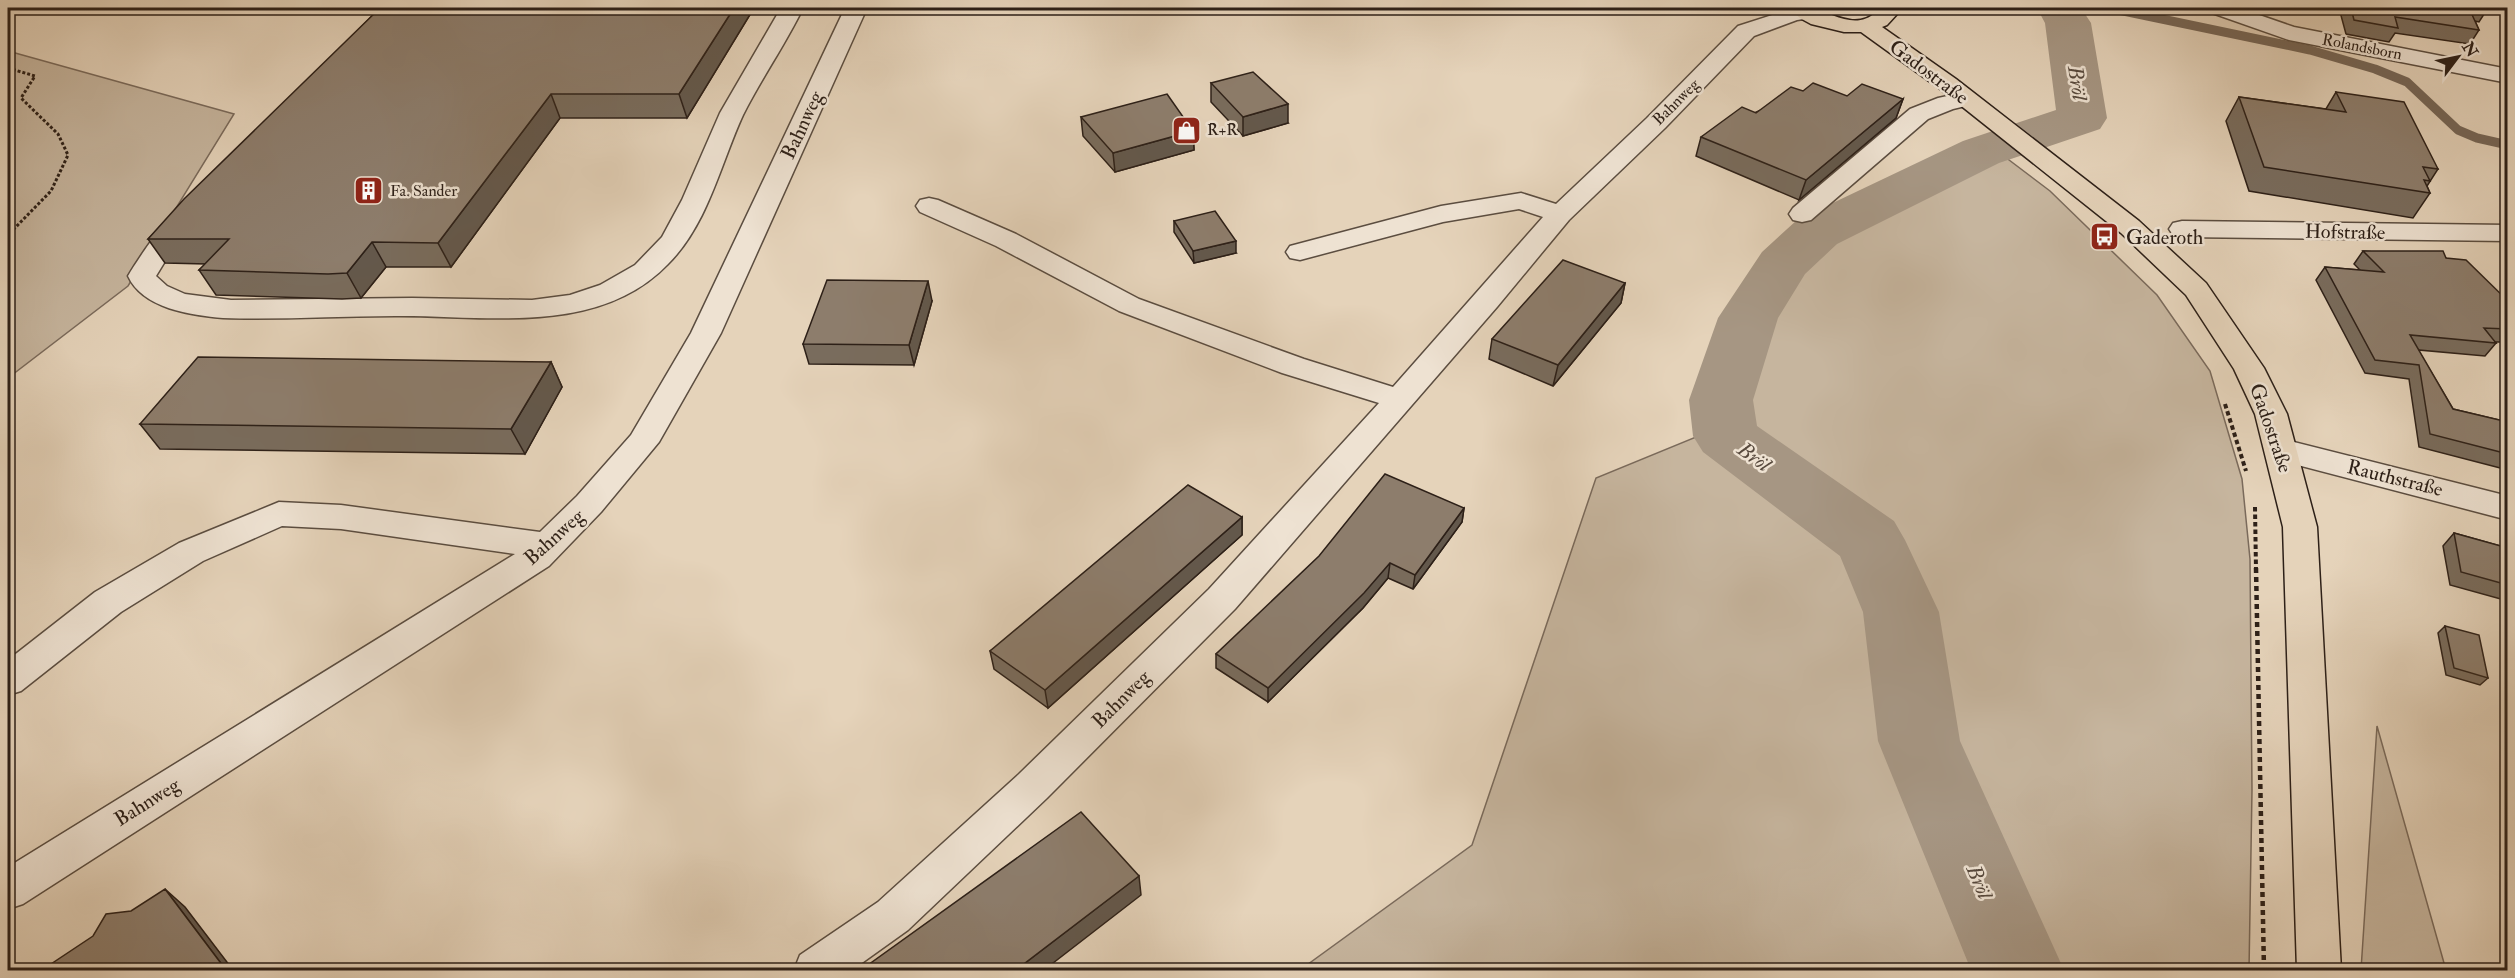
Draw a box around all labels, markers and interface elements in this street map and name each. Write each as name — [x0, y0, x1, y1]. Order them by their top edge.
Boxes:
north arrow — [2428, 27, 2488, 87]
street label: Rolandsborn — [2320, 29, 2404, 65]
street label: Gadostraße — [1884, 34, 1974, 110]
text: N — [2457, 37, 2483, 62]
water label: Bröl — [2061, 63, 2093, 104]
street label: Bahnweg — [1648, 74, 1704, 130]
street label: Bahnweg — [775, 86, 829, 163]
shop icon: R+R — [1170, 114, 1202, 146]
place label: R+R — [1207, 120, 1238, 140]
building icon: Fa. Sander — [353, 175, 385, 207]
place label: Fa. Sander — [390, 181, 457, 201]
street label: Hofstraße — [2305, 219, 2385, 245]
bus stop icon: Gaderoth — [2089, 221, 2121, 253]
place label: Gaderoth — [2126, 225, 2204, 250]
street label: Gadostraße — [2244, 380, 2298, 476]
water label: Bröl — [1731, 435, 1777, 479]
street label: Rauthstraße — [2344, 454, 2446, 502]
street label: Bahnweg — [519, 503, 590, 570]
street label: Bahnweg — [1087, 664, 1156, 733]
street label: Bahnweg — [110, 772, 185, 832]
water label: Bröl — [1959, 860, 1999, 905]

